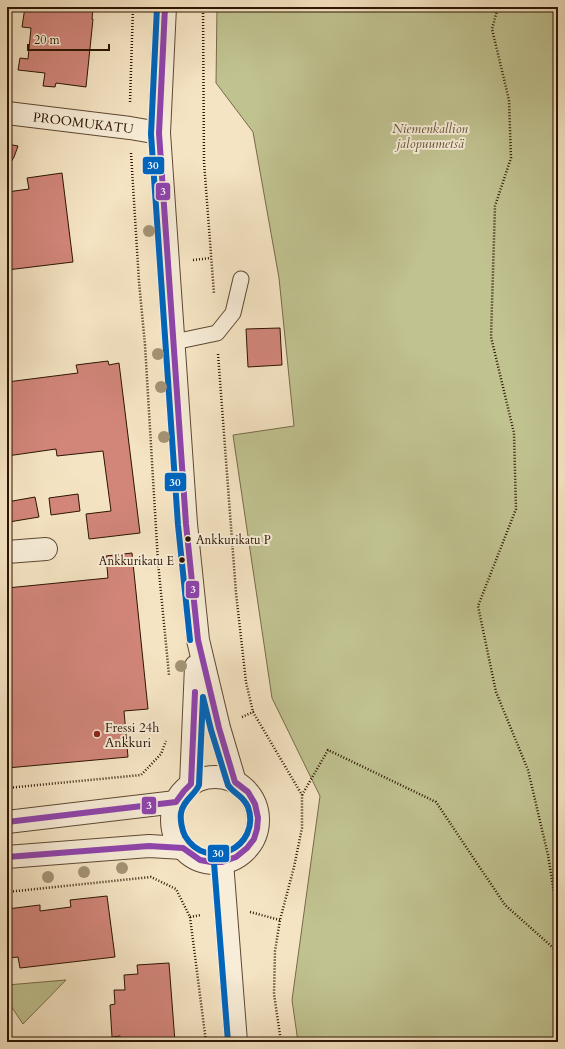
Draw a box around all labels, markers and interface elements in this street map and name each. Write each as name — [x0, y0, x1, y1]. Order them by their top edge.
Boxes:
scale bar — [28, 26, 109, 52]
text: 20 m — [34, 32, 61, 48]
street label: PROOMUKATU — [32, 108, 135, 138]
park label: Niemenkallion jalopuumetsä — [392, 120, 468, 153]
line badge: 30 — [142, 156, 165, 175]
text: 30 — [147, 158, 159, 173]
line badge: 3 — [155, 182, 171, 201]
text: 3 — [160, 184, 166, 199]
line badge: 30 — [164, 472, 187, 492]
text: 30 — [169, 475, 181, 490]
place label: Ankkurikatu P — [196, 532, 271, 548]
marker: Ankkurikatu P — [183, 534, 193, 544]
place label: Ankkurikatu E — [99, 553, 174, 569]
marker: Ankkurikatu E — [177, 555, 187, 565]
line badge: 3 — [185, 580, 200, 599]
text: 3 — [190, 582, 196, 597]
place label: Fressi 24h Ankkuri — [105, 719, 159, 752]
marker: Fressi 24h Ankkuri — [92, 729, 102, 739]
line badge: 3 — [141, 796, 157, 815]
text: 3 — [146, 798, 152, 813]
line badge: 30 — [207, 844, 230, 863]
text: 30 — [212, 846, 224, 861]

